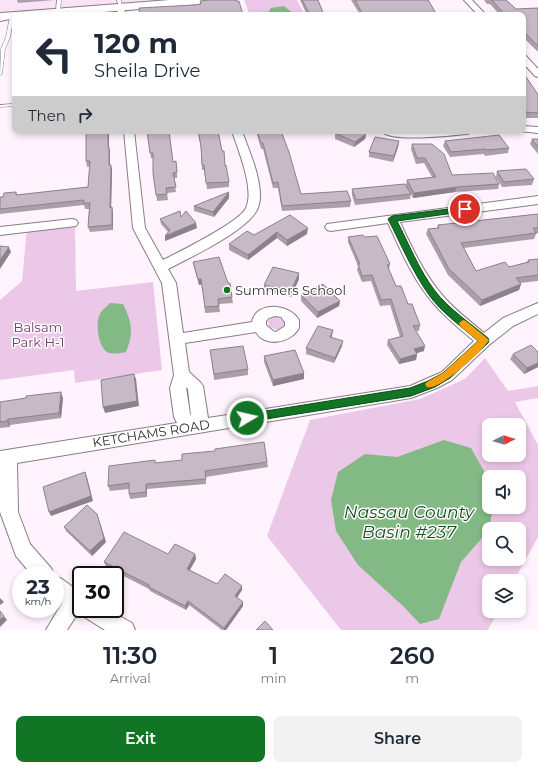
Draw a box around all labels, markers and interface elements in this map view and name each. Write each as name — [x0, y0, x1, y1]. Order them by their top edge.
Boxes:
text: 120 m — [94, 26, 178, 60]
icon: left — [28, 28, 80, 80]
text: Sheila Drive — [94, 60, 200, 82]
icon: right — [74, 104, 96, 126]
text: Then — [28, 106, 66, 125]
pin — [448, 192, 482, 226]
icon: arrive — [454, 198, 476, 220]
place label: Summers School — [235, 282, 346, 298]
marker: Summers School — [222, 285, 232, 295]
park label: Balsam Park H-1 — [11, 319, 65, 350]
position arrow — [226, 397, 268, 439]
street label: KETCHAMS ROAD — [91, 416, 211, 450]
north arrow — [482, 418, 526, 462]
map controls — [482, 418, 526, 618]
button: sound — [482, 470, 526, 514]
water label: Nassau County Basin #237 — [344, 502, 476, 542]
button: search — [482, 522, 526, 566]
speed limit sign: 30 — [72, 566, 124, 618]
button: layers — [482, 574, 526, 618]
text: 23 — [26, 575, 50, 599]
text: km/h — [25, 595, 51, 608]
text: 11:30 — [103, 641, 157, 670]
text: 1 — [269, 641, 278, 670]
text: 260 — [390, 641, 435, 670]
text: Arrival — [110, 670, 151, 686]
text: min — [260, 670, 287, 686]
text: m — [405, 670, 419, 686]
button: Exit — [16, 716, 265, 762]
button: Share — [273, 716, 522, 762]

